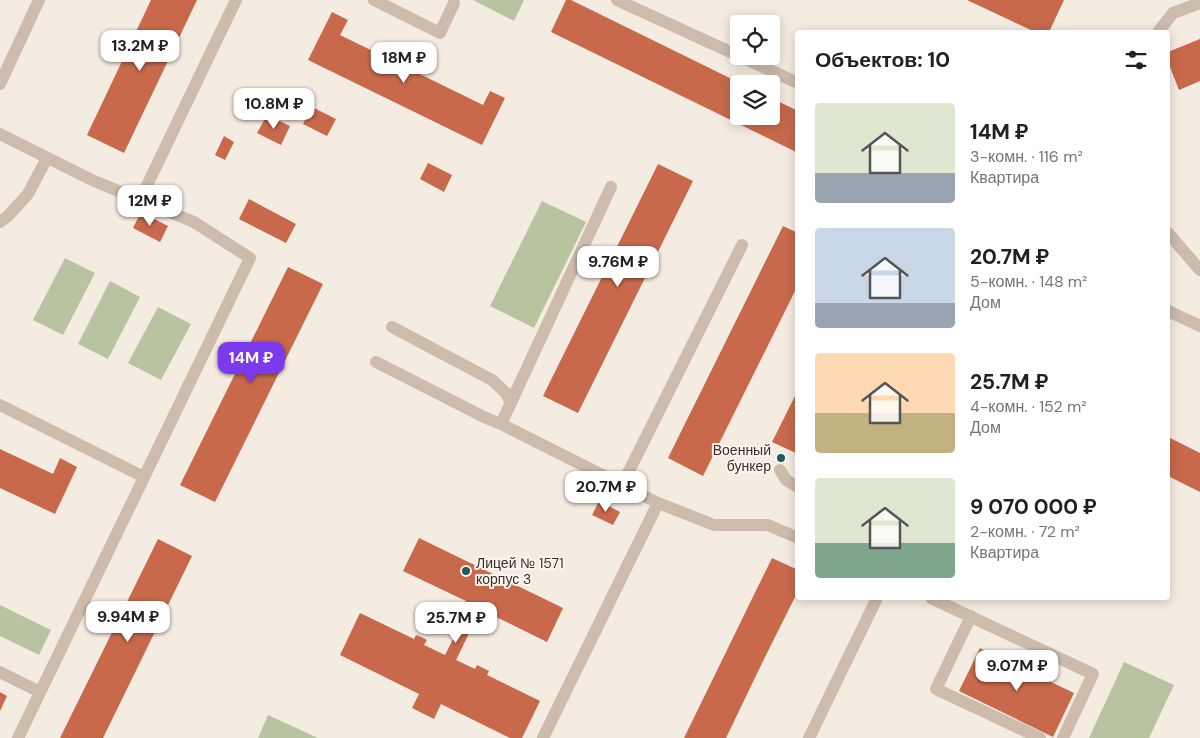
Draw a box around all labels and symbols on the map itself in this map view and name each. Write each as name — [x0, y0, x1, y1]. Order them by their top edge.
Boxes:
pin: 13.2M ₽ — [94, 30, 186, 72]
pin: 18M ₽ — [369, 42, 439, 84]
pin: 10.8M ₽ — [228, 88, 320, 130]
pin: 12M ₽ — [115, 184, 185, 227]
pin: 9.76M ₽ — [572, 246, 664, 288]
pin: 14M ₽ — [216, 342, 286, 384]
place label: Военный бункер — [713, 441, 771, 475]
marker: Военный бункер — [775, 452, 787, 464]
pin: 20.7M ₽ — [560, 470, 652, 513]
place label: Лицей № 1571 корпус 3 — [476, 554, 564, 588]
marker: Лицей № 1571 корпус 3 — [460, 565, 472, 577]
pin: 9.94M ₽ — [82, 600, 174, 643]
pin: 25.7M ₽ — [410, 602, 502, 644]
pin: 9.07M ₽ — [971, 650, 1063, 692]

